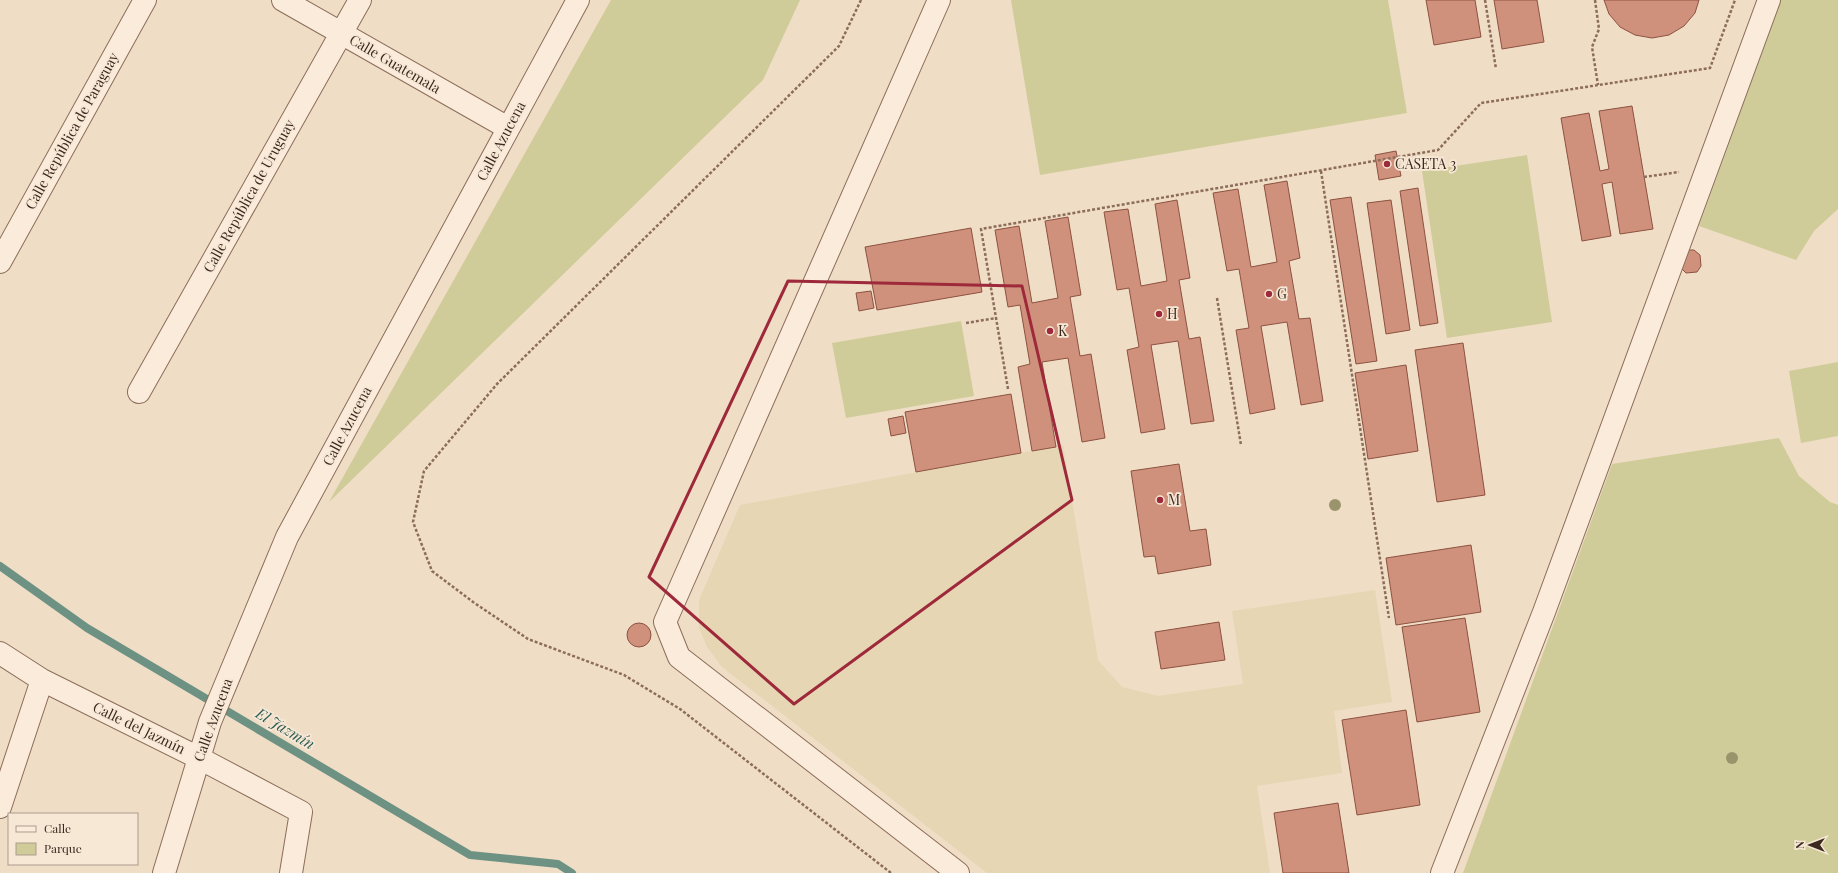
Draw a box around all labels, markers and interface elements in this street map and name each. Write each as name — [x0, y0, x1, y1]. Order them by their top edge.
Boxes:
street label: Calle Guatemala — [346, 30, 444, 97]
street label: Calle República de Paraguay — [20, 49, 123, 213]
street label: Calle Azucena — [472, 98, 529, 184]
street label: Calle República de Uruguay — [198, 116, 299, 276]
place label: CASETA 3 — [1395, 154, 1456, 173]
marker: CASETA 3 — [1382, 159, 1392, 169]
place label: G — [1277, 284, 1287, 303]
marker: G — [1264, 289, 1274, 299]
place label: H — [1167, 304, 1178, 323]
marker: H — [1154, 309, 1164, 319]
place label: K — [1058, 321, 1068, 340]
marker: K — [1045, 326, 1055, 336]
street label: Calle Azucena — [318, 383, 375, 469]
place label: M — [1168, 490, 1180, 509]
marker: M — [1155, 495, 1165, 505]
street label: Calle Azucena — [189, 675, 236, 764]
street label: Calle del Jazmín — [90, 697, 189, 758]
water label: El Jazmín — [252, 702, 319, 754]
legend — [8, 813, 138, 865]
text: Calle — [44, 820, 71, 836]
north arrow — [1790, 825, 1830, 865]
text: Parque — [44, 840, 82, 856]
text: N — [1792, 841, 1807, 849]

